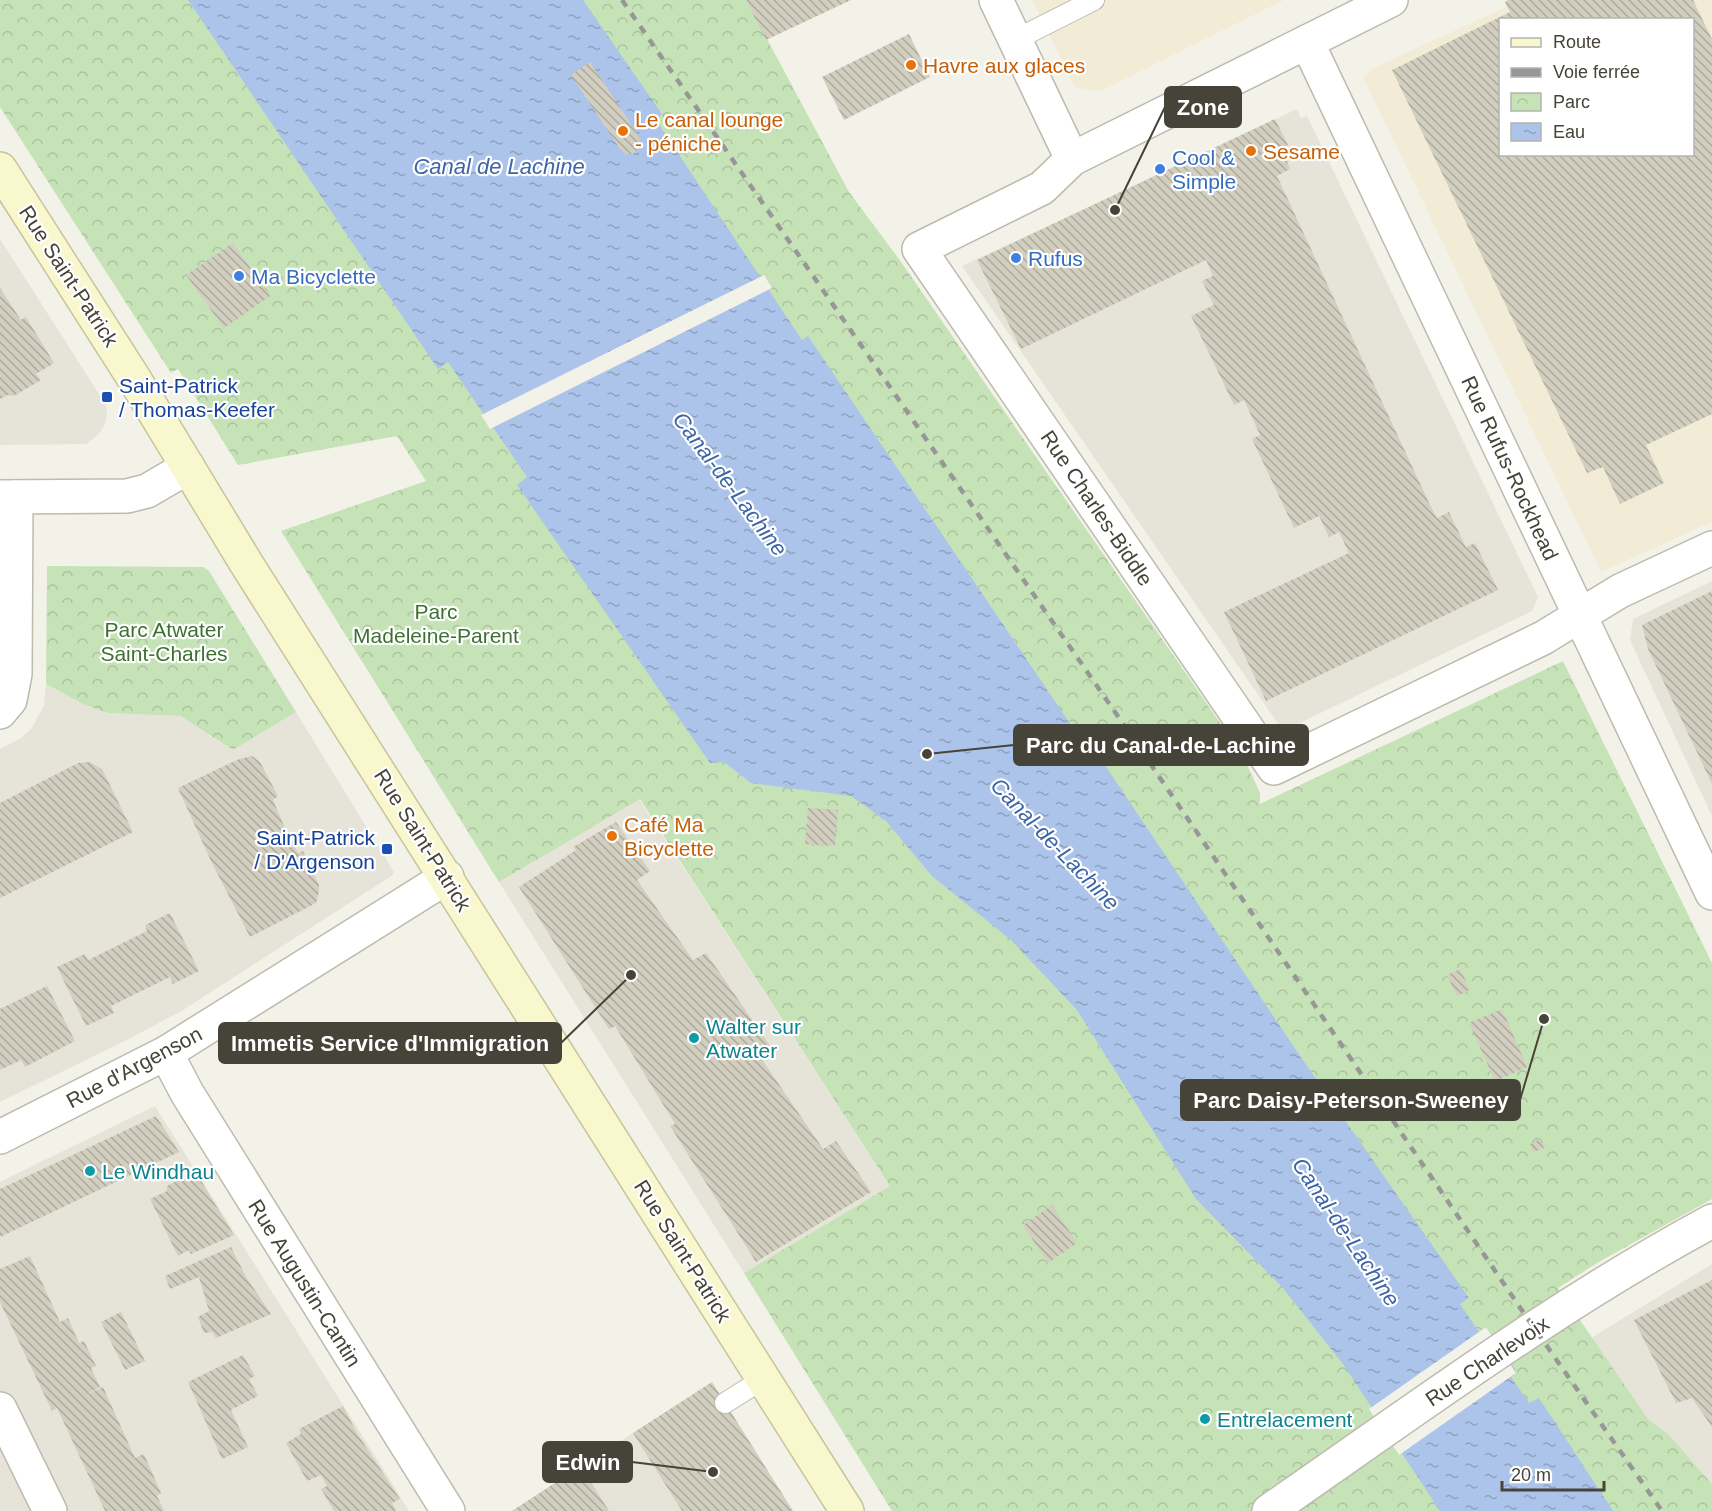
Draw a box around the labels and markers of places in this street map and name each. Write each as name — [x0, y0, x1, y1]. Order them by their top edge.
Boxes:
place label: Havre aux glaces — [923, 54, 1085, 77]
marker: Havre aux glaces — [904, 58, 918, 72]
callout: Zone — [1165, 87, 1241, 127]
place label: Le canal lounge - péniche — [635, 108, 783, 155]
marker: Le canal lounge - péniche — [616, 124, 630, 138]
place label: Sesame — [1263, 140, 1340, 163]
marker: Sesame — [1244, 144, 1258, 158]
place label: Cool & Simple — [1172, 146, 1236, 193]
marker: Cool & Simple — [1153, 162, 1167, 176]
place label: Rufus — [1028, 247, 1083, 270]
marker: Rufus — [1009, 251, 1023, 265]
place label: Ma Bicyclette — [251, 265, 376, 288]
marker: Ma Bicyclette — [232, 269, 246, 283]
place label: Saint-Patrick / Thomas-Keefer — [119, 374, 275, 421]
marker: Saint-Patrick / Thomas-Keefer — [100, 390, 114, 404]
callout: Parc du Canal-de-Lachine — [1014, 725, 1308, 765]
place label: Café Ma Bicyclette — [624, 813, 714, 860]
place label: Saint-Patrick / D'Argenson — [254, 826, 375, 873]
marker: Café Ma Bicyclette — [605, 829, 619, 843]
marker: Saint-Patrick / D'Argenson — [380, 842, 394, 856]
place label: Walter sur Atwater — [706, 1015, 801, 1062]
callout: Immetis Service d'Immigration — [219, 1023, 561, 1063]
marker: Walter sur Atwater — [687, 1031, 701, 1045]
callout: Parc Daisy-Peterson-Sweeney — [1181, 1080, 1520, 1120]
place label: Le Windhau — [102, 1160, 214, 1183]
marker: Le Windhau — [83, 1164, 97, 1178]
place label: Entrelacement — [1217, 1408, 1353, 1431]
marker: Entrelacement — [1198, 1412, 1212, 1426]
callout: Edwin — [543, 1442, 632, 1482]

